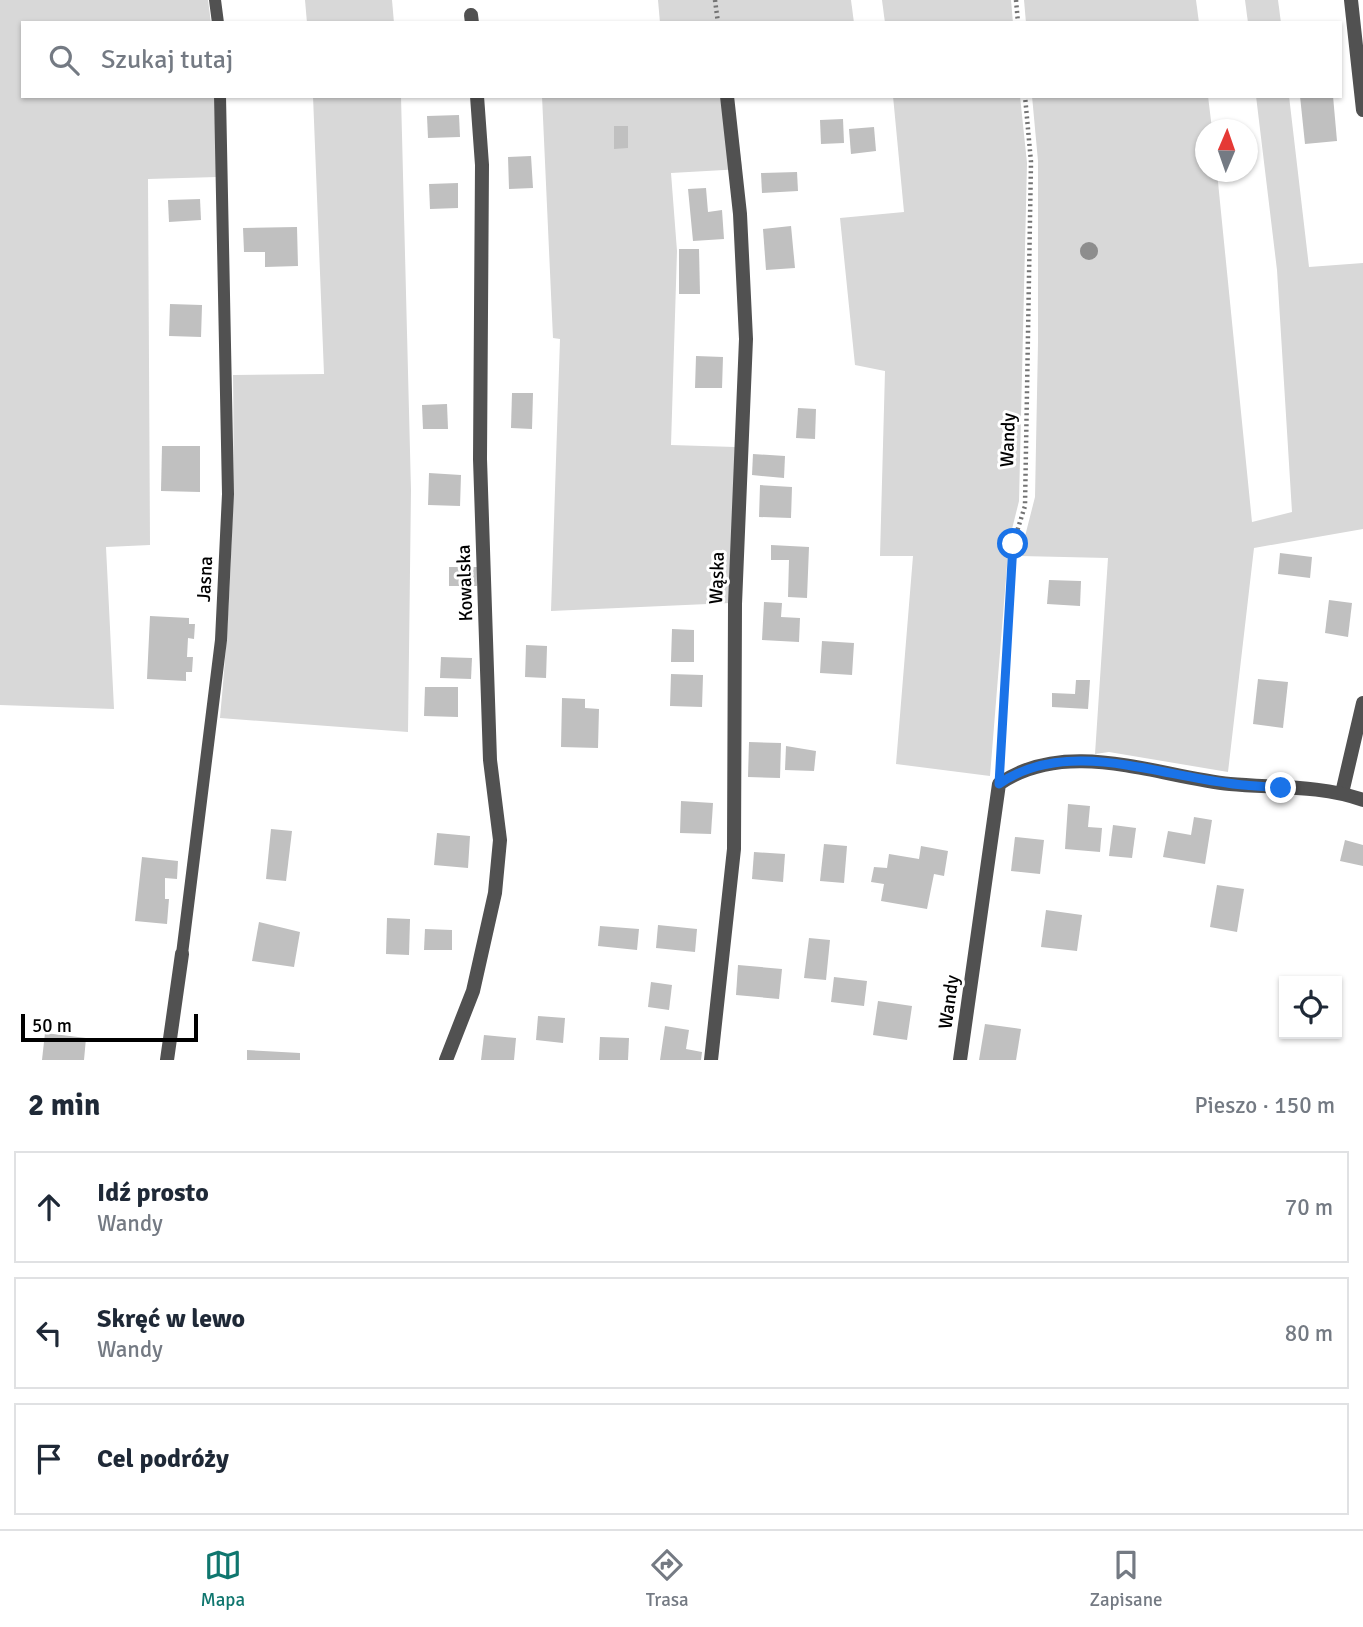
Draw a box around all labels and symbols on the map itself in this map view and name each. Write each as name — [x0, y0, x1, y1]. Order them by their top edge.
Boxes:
north arrow — [1195, 119, 1258, 182]
street label: Wandy — [995, 412, 1021, 468]
route start — [997, 528, 1028, 559]
street label: Kowalska — [452, 544, 478, 622]
street label: Wąska — [704, 551, 730, 605]
street label: Jasna — [192, 555, 218, 603]
route end — [1265, 772, 1296, 803]
street label: Wandy — [933, 973, 965, 1031]
scale bar — [21, 1011, 198, 1043]

